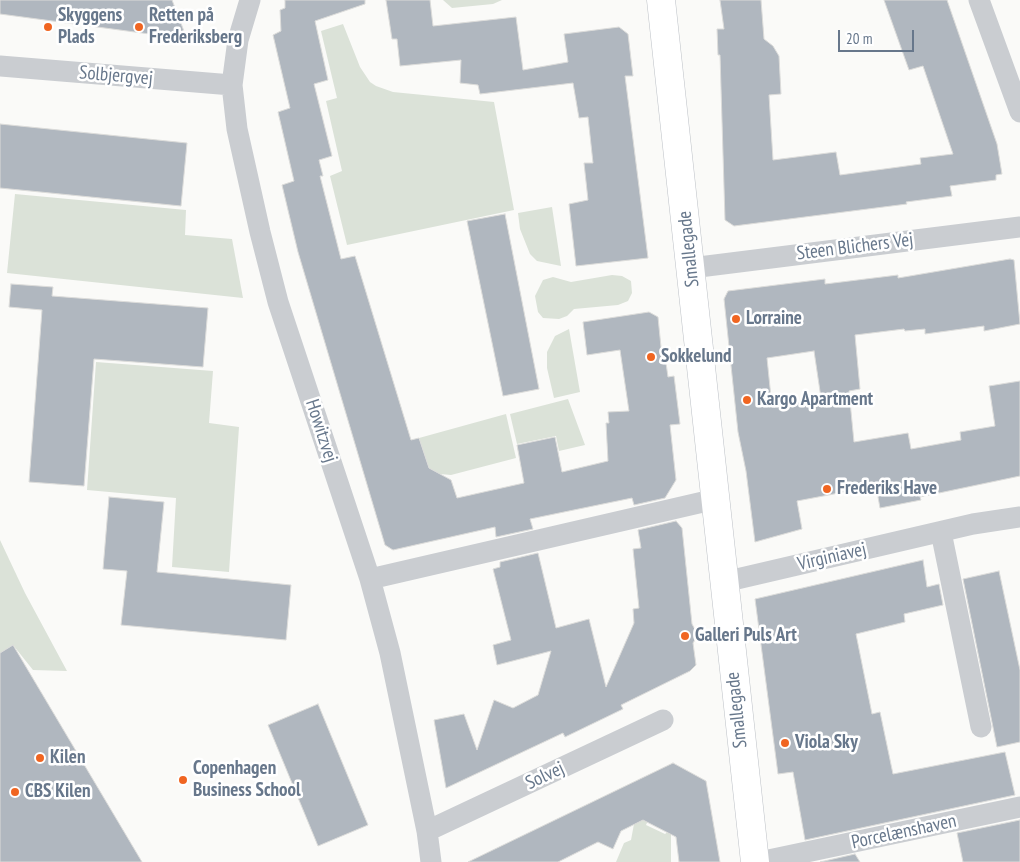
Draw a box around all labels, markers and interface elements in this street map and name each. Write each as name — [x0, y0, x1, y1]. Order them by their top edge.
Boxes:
place label: Skyggens Plads — [58, 5, 122, 49]
place label: Retten på Frederiksberg — [149, 5, 242, 49]
scale bar — [840, 20, 916, 52]
marker: Skyggens Plads — [42, 21, 54, 33]
marker: Retten på Frederiksberg — [133, 21, 145, 33]
text: 20 m — [846, 29, 872, 48]
street label: Solbjergvej — [78, 61, 154, 91]
street label: Smallegade — [674, 210, 704, 288]
street label: Steen Blichers Vej — [796, 229, 914, 265]
place label: Lorraine — [746, 308, 802, 330]
marker: Lorraine — [730, 313, 742, 325]
place label: Sokkelund — [661, 346, 731, 368]
marker: Sokkelund — [645, 351, 657, 363]
place label: Kargo Apartment — [757, 389, 873, 411]
marker: Kargo Apartment — [741, 394, 753, 406]
street label: Howitzvej — [300, 397, 342, 465]
place label: Frederiks Have — [837, 478, 937, 500]
marker: Frederiks Have — [821, 483, 833, 495]
street label: Virginiavej — [795, 538, 869, 576]
place label: Galleri Puls Art — [695, 625, 797, 647]
marker: Galleri Puls Art — [679, 630, 691, 642]
street label: Smallegade — [722, 671, 752, 749]
place label: Viola Sky — [795, 732, 858, 754]
marker: Viola Sky — [779, 737, 791, 749]
place label: Kilen — [50, 747, 85, 769]
marker: Kilen — [34, 752, 46, 764]
street label: Solvej — [522, 757, 568, 795]
place label: Copenhagen Business School — [193, 758, 301, 802]
marker: Copenhagen Business School — [177, 774, 189, 786]
place label: CBS Kilen — [25, 781, 91, 803]
marker: CBS Kilen — [9, 786, 21, 798]
street label: Porcelænshaven — [849, 810, 959, 854]

